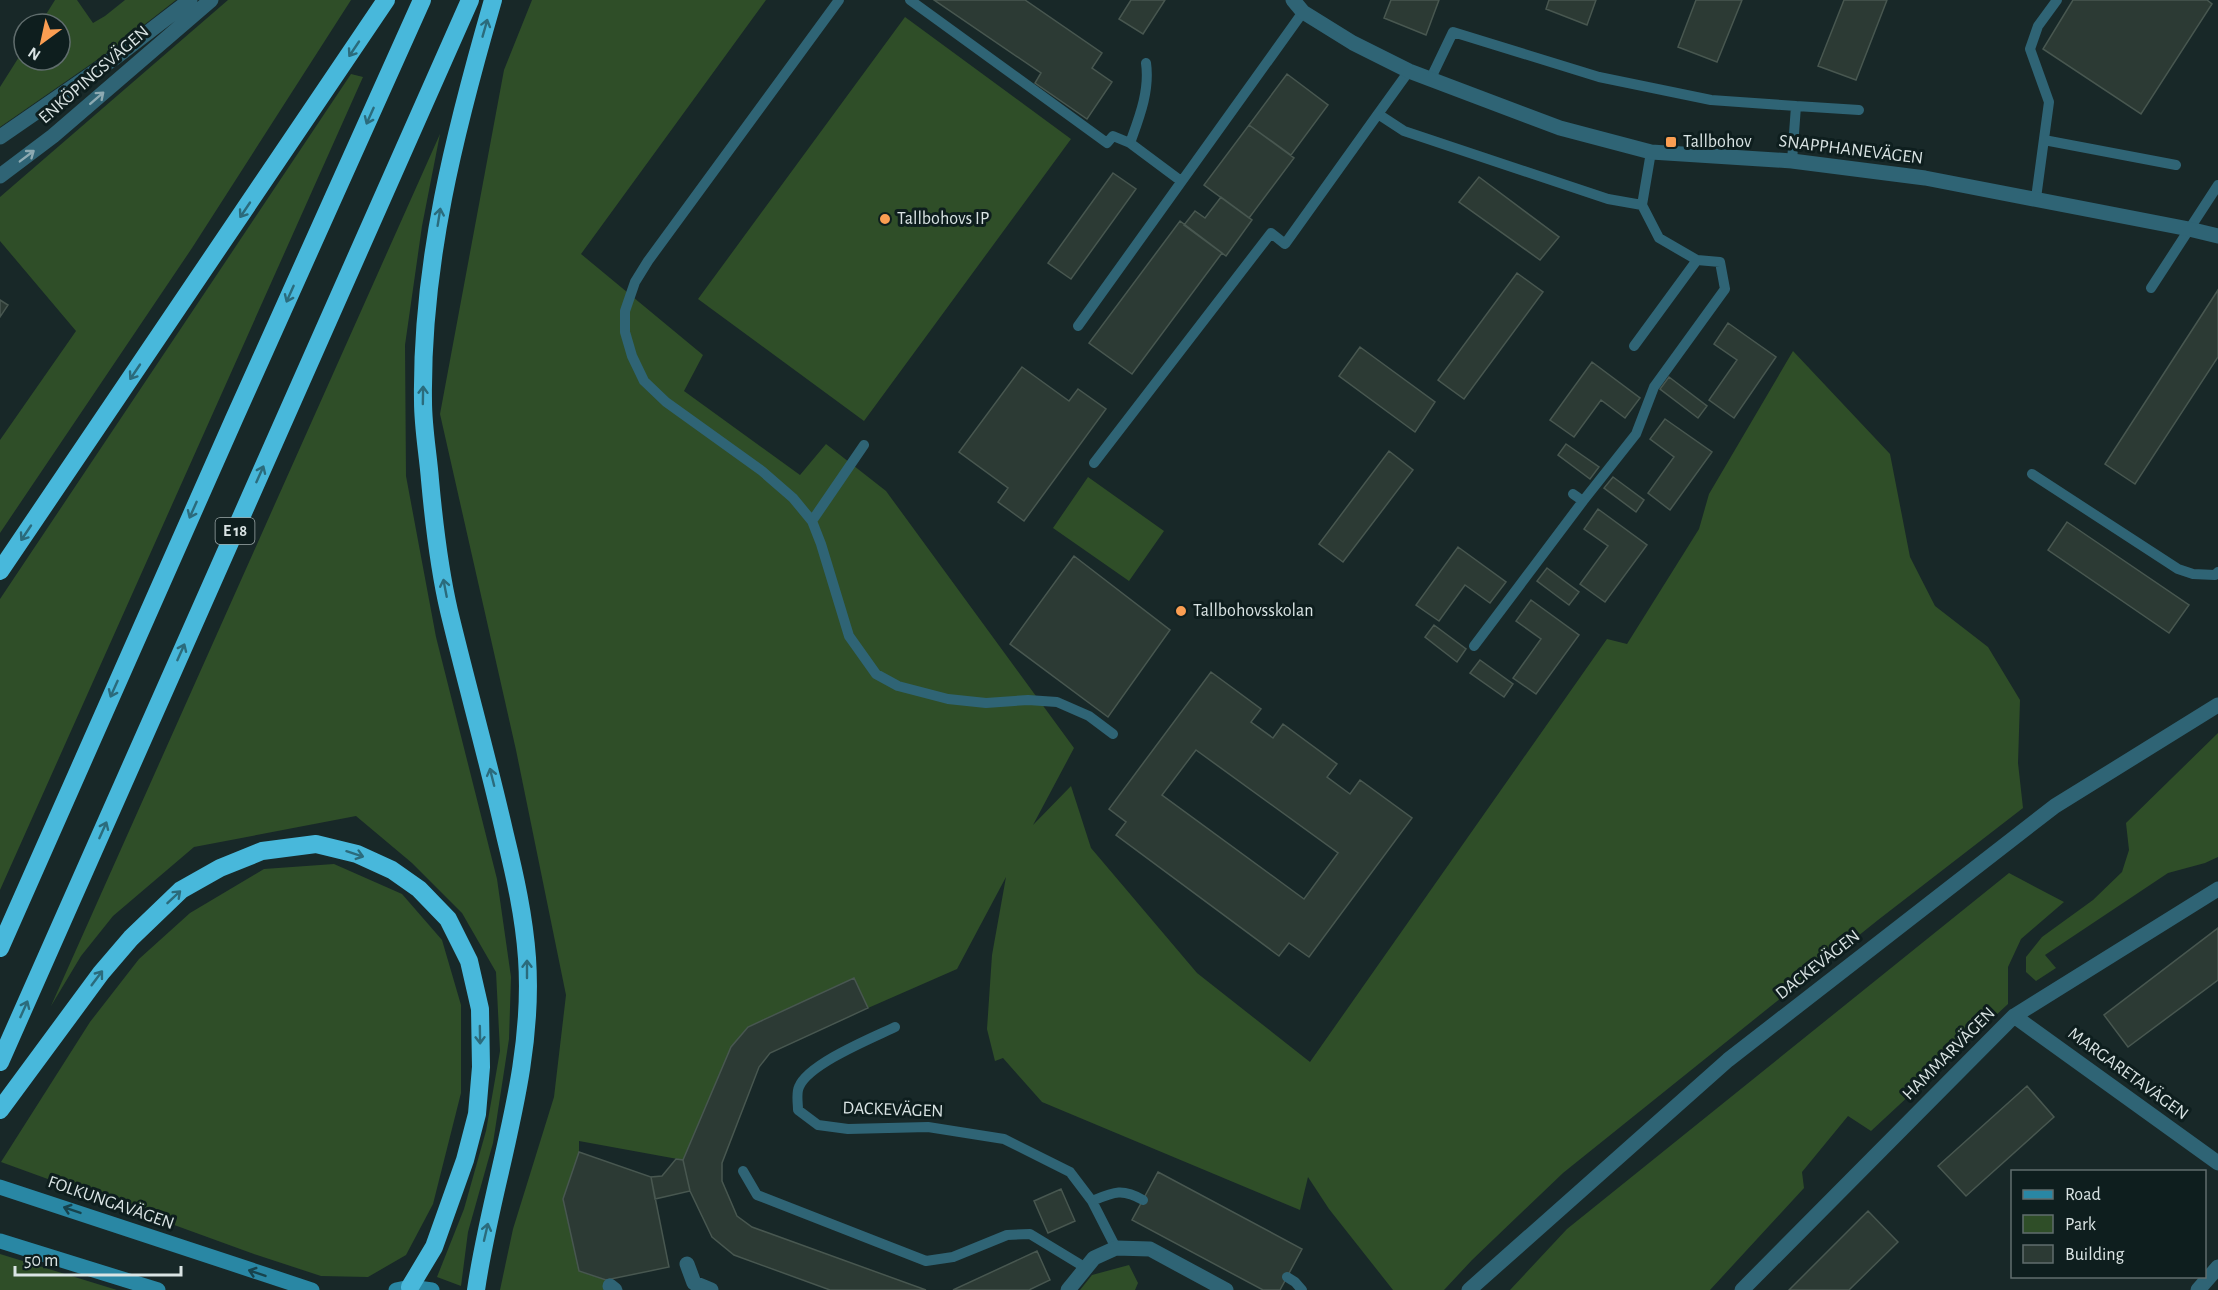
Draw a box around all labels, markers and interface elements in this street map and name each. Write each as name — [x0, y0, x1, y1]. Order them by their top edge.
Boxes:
north arrow — [12, 12, 72, 72]
one-way arrow — [480, 18, 491, 37]
street label: ENKÖPINGSVÄGEN — [34, 21, 154, 129]
one-way arrow — [347, 40, 360, 57]
one-way arrow — [89, 91, 104, 105]
one-way arrow — [363, 107, 374, 125]
street label: SNAPPHANEVÄGEN — [1778, 130, 1924, 168]
place label: Tallbohov — [1683, 133, 1752, 151]
marker: Tallbohov — [1664, 135, 1678, 149]
one-way arrow — [18, 150, 34, 163]
one-way arrow — [238, 202, 251, 219]
one-way arrow — [434, 208, 445, 227]
place label: Tallbohovs IP — [897, 210, 989, 228]
marker: Tallbohovs IP — [878, 212, 892, 226]
one-way arrow — [284, 284, 295, 302]
one-way arrow — [129, 363, 141, 379]
one-way arrow — [417, 385, 429, 405]
one-way arrow — [255, 465, 267, 483]
one-way arrow — [187, 501, 199, 519]
road number: E 18 — [216, 518, 254, 544]
one-way arrow — [19, 524, 31, 541]
one-way arrow — [439, 579, 450, 599]
place label: Tallbohovsskolan — [1193, 602, 1313, 620]
marker: Tallbohovsskolan — [1174, 604, 1188, 618]
one-way arrow — [177, 643, 188, 661]
one-way arrow — [108, 679, 120, 697]
one-way arrow — [486, 768, 498, 787]
one-way arrow — [97, 822, 109, 840]
one-way arrow — [345, 849, 364, 860]
one-way arrow — [166, 890, 181, 905]
street label: DACKEVÄGEN — [1771, 925, 1863, 1003]
one-way arrow — [521, 959, 533, 979]
one-way arrow — [91, 971, 103, 987]
one-way arrow — [18, 1000, 30, 1018]
street label: HAMMARVÄGEN — [1898, 1003, 1999, 1104]
street label: MARGARETAVÄGEN — [2065, 1023, 2193, 1124]
one-way arrow — [474, 1024, 486, 1044]
street label: DACKEVÄGEN — [842, 1097, 944, 1121]
legend — [2011, 1170, 2206, 1278]
street label: FOLKUNGAVÄGEN — [46, 1171, 177, 1233]
text: Road — [2065, 1186, 2101, 1204]
one-way arrow — [63, 1204, 82, 1215]
text: Park — [2065, 1216, 2097, 1234]
one-way arrow — [481, 1223, 492, 1243]
scale bar — [15, 1239, 182, 1277]
text: Building — [2065, 1246, 2125, 1264]
text: 50 m — [24, 1252, 58, 1270]
one-way arrow — [248, 1266, 267, 1277]

